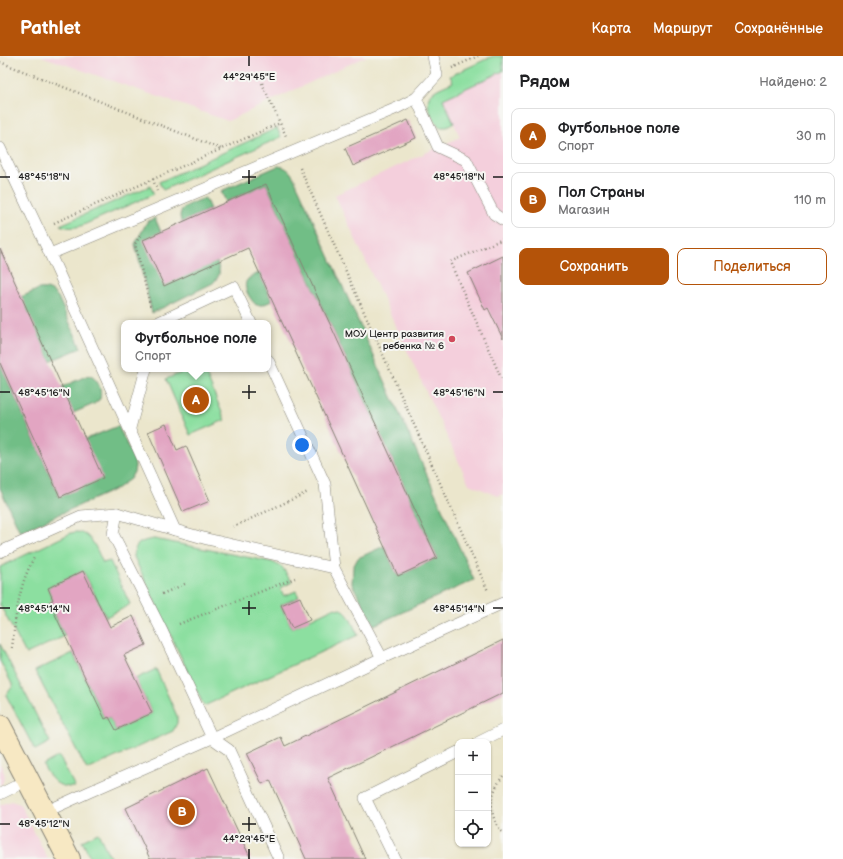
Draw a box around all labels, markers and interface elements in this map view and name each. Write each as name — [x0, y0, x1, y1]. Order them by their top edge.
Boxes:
text: Pathlet — [20, 17, 81, 40]
text: Карта — [592, 20, 631, 37]
text: Маршрут — [653, 20, 713, 37]
text: Сохранённые — [735, 20, 823, 37]
text: 44°29'45"E — [223, 71, 276, 83]
text: Рядом — [519, 72, 570, 92]
text: Найдено: 2 — [759, 74, 827, 90]
text: Футбольное поле — [558, 119, 680, 138]
text: A — [529, 128, 537, 144]
text: 30 m — [796, 128, 826, 144]
text: Спорт — [558, 138, 594, 154]
text: 48°45'18"N — [18, 171, 70, 183]
text: 48°45'18"N — [433, 171, 485, 183]
text: Пол Страны — [558, 183, 645, 202]
text: B — [528, 192, 538, 208]
text: 110 m — [794, 192, 826, 208]
text: Магазин — [558, 202, 610, 218]
button: Сохранить — [519, 248, 669, 285]
button: Поделиться — [677, 248, 827, 285]
popup — [121, 320, 271, 372]
place label: МОУ Центр развития ребенка № 6 — [345, 328, 444, 352]
text: Футбольное поле — [135, 329, 257, 348]
marker: МОУ Центр развития ребенка № 6 — [447, 334, 457, 344]
text: Спорт — [135, 348, 171, 364]
pin: A — [183, 385, 209, 415]
text: 48°45'16"N — [18, 387, 70, 399]
text: 48°45'16"N — [433, 387, 485, 399]
your location — [292, 435, 312, 455]
text: 48°45'14"N — [18, 603, 70, 615]
text: 48°45'14"N — [433, 603, 485, 615]
map controls — [455, 739, 491, 847]
button: + — [455, 739, 491, 775]
button: − — [455, 775, 491, 811]
pin: B — [169, 797, 195, 827]
button: locate — [455, 811, 491, 847]
text: 48°45'12"N — [18, 818, 70, 830]
text: 44°29'45"E — [223, 833, 276, 845]

